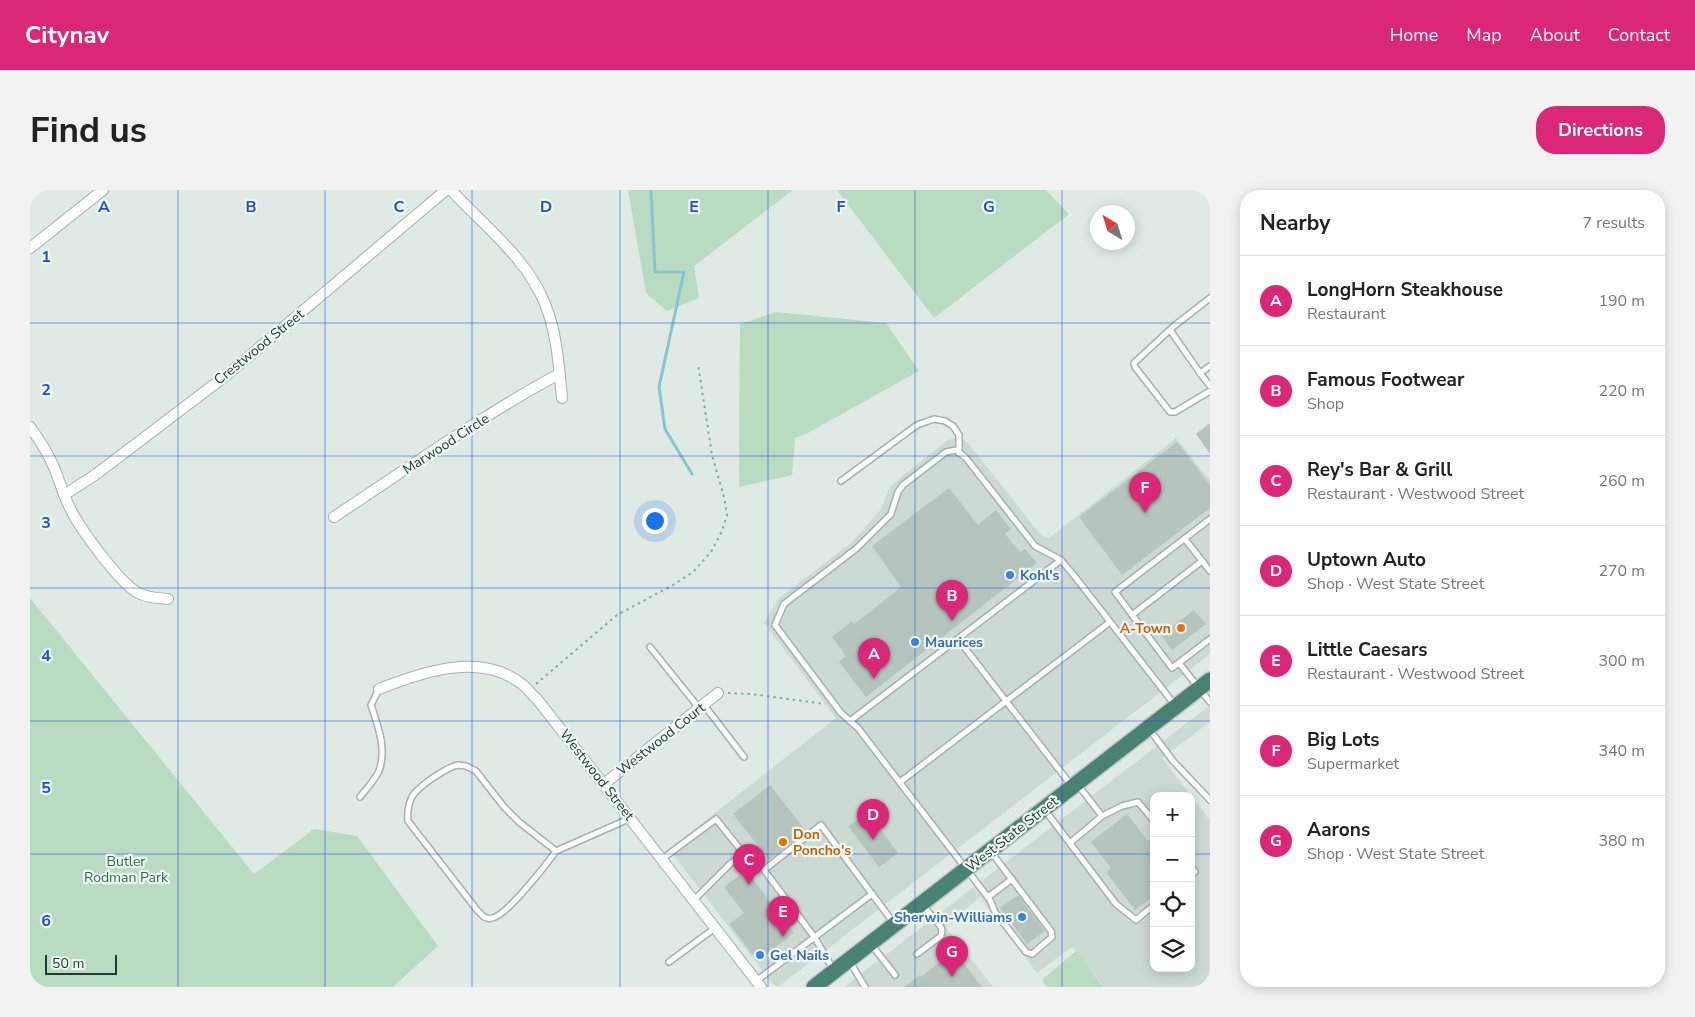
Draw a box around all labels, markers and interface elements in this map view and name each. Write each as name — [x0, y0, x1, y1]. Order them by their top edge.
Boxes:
text: Citynav — [25, 19, 109, 51]
text: Home — [1390, 23, 1438, 47]
text: Map — [1466, 23, 1502, 47]
text: About — [1530, 23, 1580, 47]
text: Contact — [1608, 23, 1670, 47]
button: Directions — [1536, 106, 1665, 154]
text: Find us — [30, 107, 147, 154]
text: A — [98, 196, 110, 218]
text: B — [245, 196, 257, 218]
text: C — [394, 196, 405, 218]
text: D — [540, 196, 552, 218]
text: E — [689, 196, 699, 218]
text: F — [837, 196, 846, 218]
text: G — [983, 196, 995, 218]
north arrow — [1090, 205, 1135, 250]
text: Nearby — [1260, 209, 1330, 237]
text: 7 results — [1583, 212, 1645, 234]
text: 1 — [41, 246, 51, 268]
text: LongHorn Steakhouse — [1307, 277, 1503, 303]
text: A — [1270, 290, 1282, 312]
text: 190 m — [1598, 290, 1645, 312]
text: Restaurant — [1307, 303, 1386, 325]
street label: Crestwood Street — [210, 305, 308, 389]
text: Famous Footwear — [1307, 367, 1464, 393]
text: 2 — [41, 379, 51, 401]
text: B — [1270, 380, 1282, 402]
text: 220 m — [1598, 380, 1645, 402]
text: Shop — [1307, 393, 1344, 415]
street label: Marwood Circle — [399, 409, 493, 479]
text: Rey's Bar & Grill — [1307, 457, 1452, 483]
text: C — [1271, 470, 1281, 492]
text: 260 m — [1598, 470, 1645, 492]
pin: F — [1129, 472, 1161, 513]
text: Restaurant · Westwood Street — [1307, 483, 1524, 505]
your location — [642, 508, 668, 534]
text: 3 — [41, 512, 51, 534]
text: Uptown Auto — [1307, 547, 1426, 573]
text: D — [1270, 560, 1282, 582]
text: 270 m — [1598, 560, 1645, 582]
place label: Kohl's — [1020, 566, 1060, 585]
marker: Kohl's — [1004, 569, 1016, 581]
text: Shop · West State Street — [1307, 573, 1484, 595]
pin: B — [936, 580, 968, 621]
place label: A-Town — [1120, 619, 1171, 638]
marker: A-Town — [1175, 622, 1187, 634]
place label: Maurices — [925, 633, 983, 652]
marker: Maurices — [909, 636, 921, 648]
text: Little Caesars — [1307, 637, 1428, 663]
pin: A — [858, 638, 890, 679]
text: 4 — [41, 645, 51, 667]
text: E — [1271, 650, 1281, 672]
text: 300 m — [1598, 650, 1645, 672]
text: Restaurant · Westwood Street — [1307, 663, 1524, 685]
street label: Westwood Court — [613, 698, 709, 780]
street label: Westwood Street — [555, 725, 639, 825]
text: Big Lots — [1307, 727, 1380, 753]
text: F — [1272, 740, 1281, 762]
text: 340 m — [1598, 740, 1645, 762]
text: Supermarket — [1307, 753, 1399, 775]
text: 5 — [41, 777, 51, 799]
street label: West State Street — [962, 792, 1062, 876]
map controls — [1150, 792, 1195, 972]
button: + — [1150, 792, 1195, 837]
pin: D — [857, 799, 889, 840]
text: Aarons — [1307, 817, 1370, 843]
place label: Don Poncho's — [793, 825, 851, 860]
text: G — [1270, 830, 1282, 852]
text: 380 m — [1598, 830, 1645, 852]
marker: Don Poncho's — [777, 836, 789, 848]
button: − — [1150, 837, 1195, 882]
text: Shop · West State Street — [1307, 843, 1484, 865]
pin: C — [733, 844, 765, 885]
park label: Butler Rodman Park — [84, 852, 169, 887]
button: locate — [1150, 882, 1195, 927]
pin: E — [767, 896, 799, 937]
place label: Sherwin-Williams — [894, 908, 1012, 927]
text: 6 — [41, 910, 51, 932]
marker: Sherwin-Williams — [1016, 911, 1028, 923]
button: layers — [1150, 927, 1195, 972]
pin: G — [936, 936, 968, 977]
place label: Gel Nails — [770, 946, 829, 965]
marker: Gel Nails — [754, 949, 766, 961]
scale bar — [45, 952, 118, 975]
text: 50 m — [52, 954, 84, 973]

